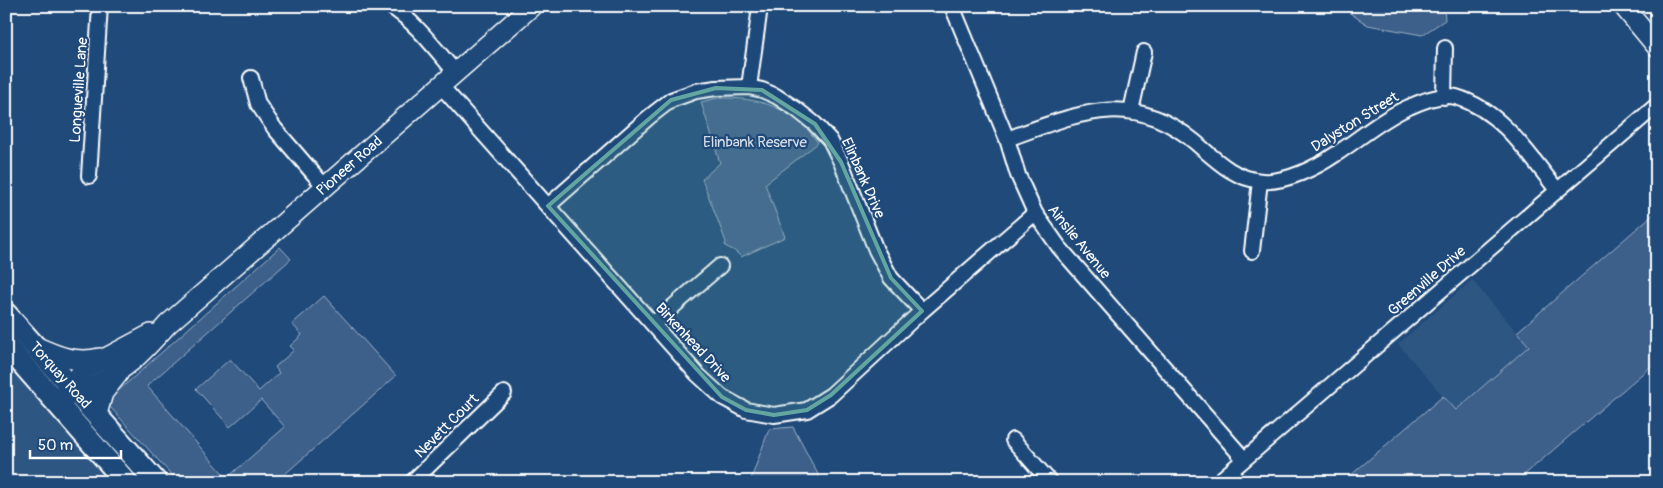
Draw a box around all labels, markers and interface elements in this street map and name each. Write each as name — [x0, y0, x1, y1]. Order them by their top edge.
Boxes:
street label: Longueville Lane — [66, 36, 92, 143]
street label: Dalyston Street — [1308, 87, 1403, 156]
street label: Pioneer Road — [312, 132, 386, 200]
park label: Elinbank Reserve — [703, 133, 808, 152]
street label: Elinbank Drive — [837, 135, 889, 222]
street label: Ainslie Avenue — [1043, 201, 1115, 283]
street label: Greenville Drive — [1384, 242, 1470, 320]
street label: Birkenhead Drive — [651, 299, 735, 387]
street label: Torquay Road — [26, 338, 95, 413]
street label: Nevett Court — [411, 389, 484, 462]
scale bar — [30, 428, 121, 460]
text: 50 m — [38, 436, 73, 455]

